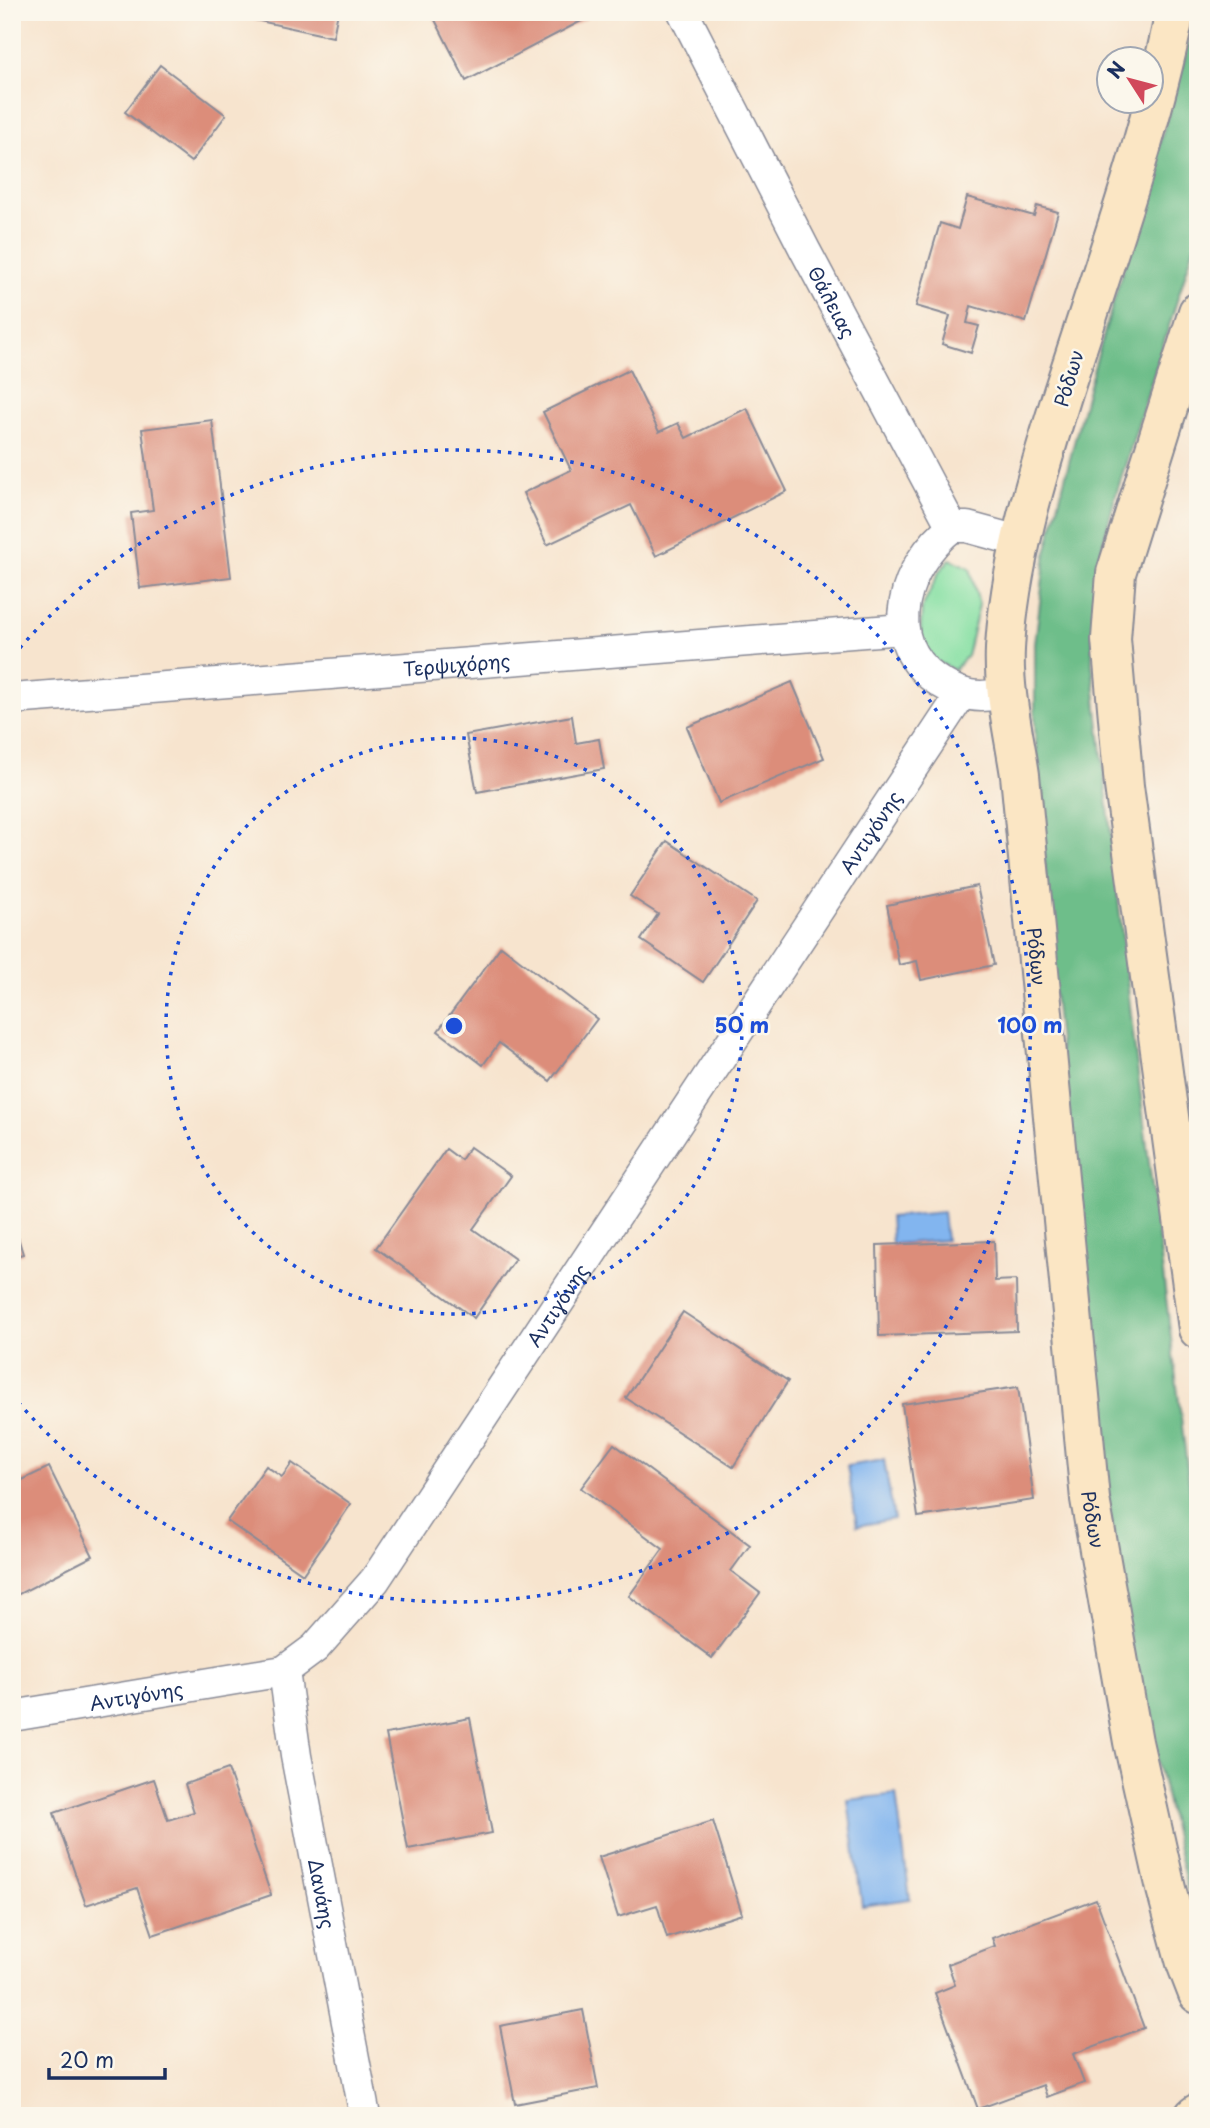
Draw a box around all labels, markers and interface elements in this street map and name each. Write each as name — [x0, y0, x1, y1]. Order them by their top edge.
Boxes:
north arrow — [1094, 46, 1164, 116]
text: N — [1100, 55, 1131, 84]
street label: Θάλειας — [802, 261, 863, 343]
street label: Ρόδων — [1046, 346, 1090, 410]
street label: Τερψιχόρης — [402, 646, 511, 682]
street label: Αντιγόνης — [832, 785, 908, 879]
street label: Ρόδων — [1021, 926, 1054, 987]
text: 50 m — [715, 1008, 769, 1040]
text: 100 m — [997, 1008, 1063, 1040]
centre of rings — [442, 1014, 466, 1038]
street label: Αντιγόνης — [519, 1258, 595, 1352]
street label: Ρόδων — [1075, 1490, 1112, 1551]
street label: Αντιγόνης — [88, 1674, 185, 1717]
street label: Δανάης — [302, 1856, 343, 1931]
scale bar — [49, 2037, 164, 2081]
text: 20 m — [60, 2043, 114, 2075]

